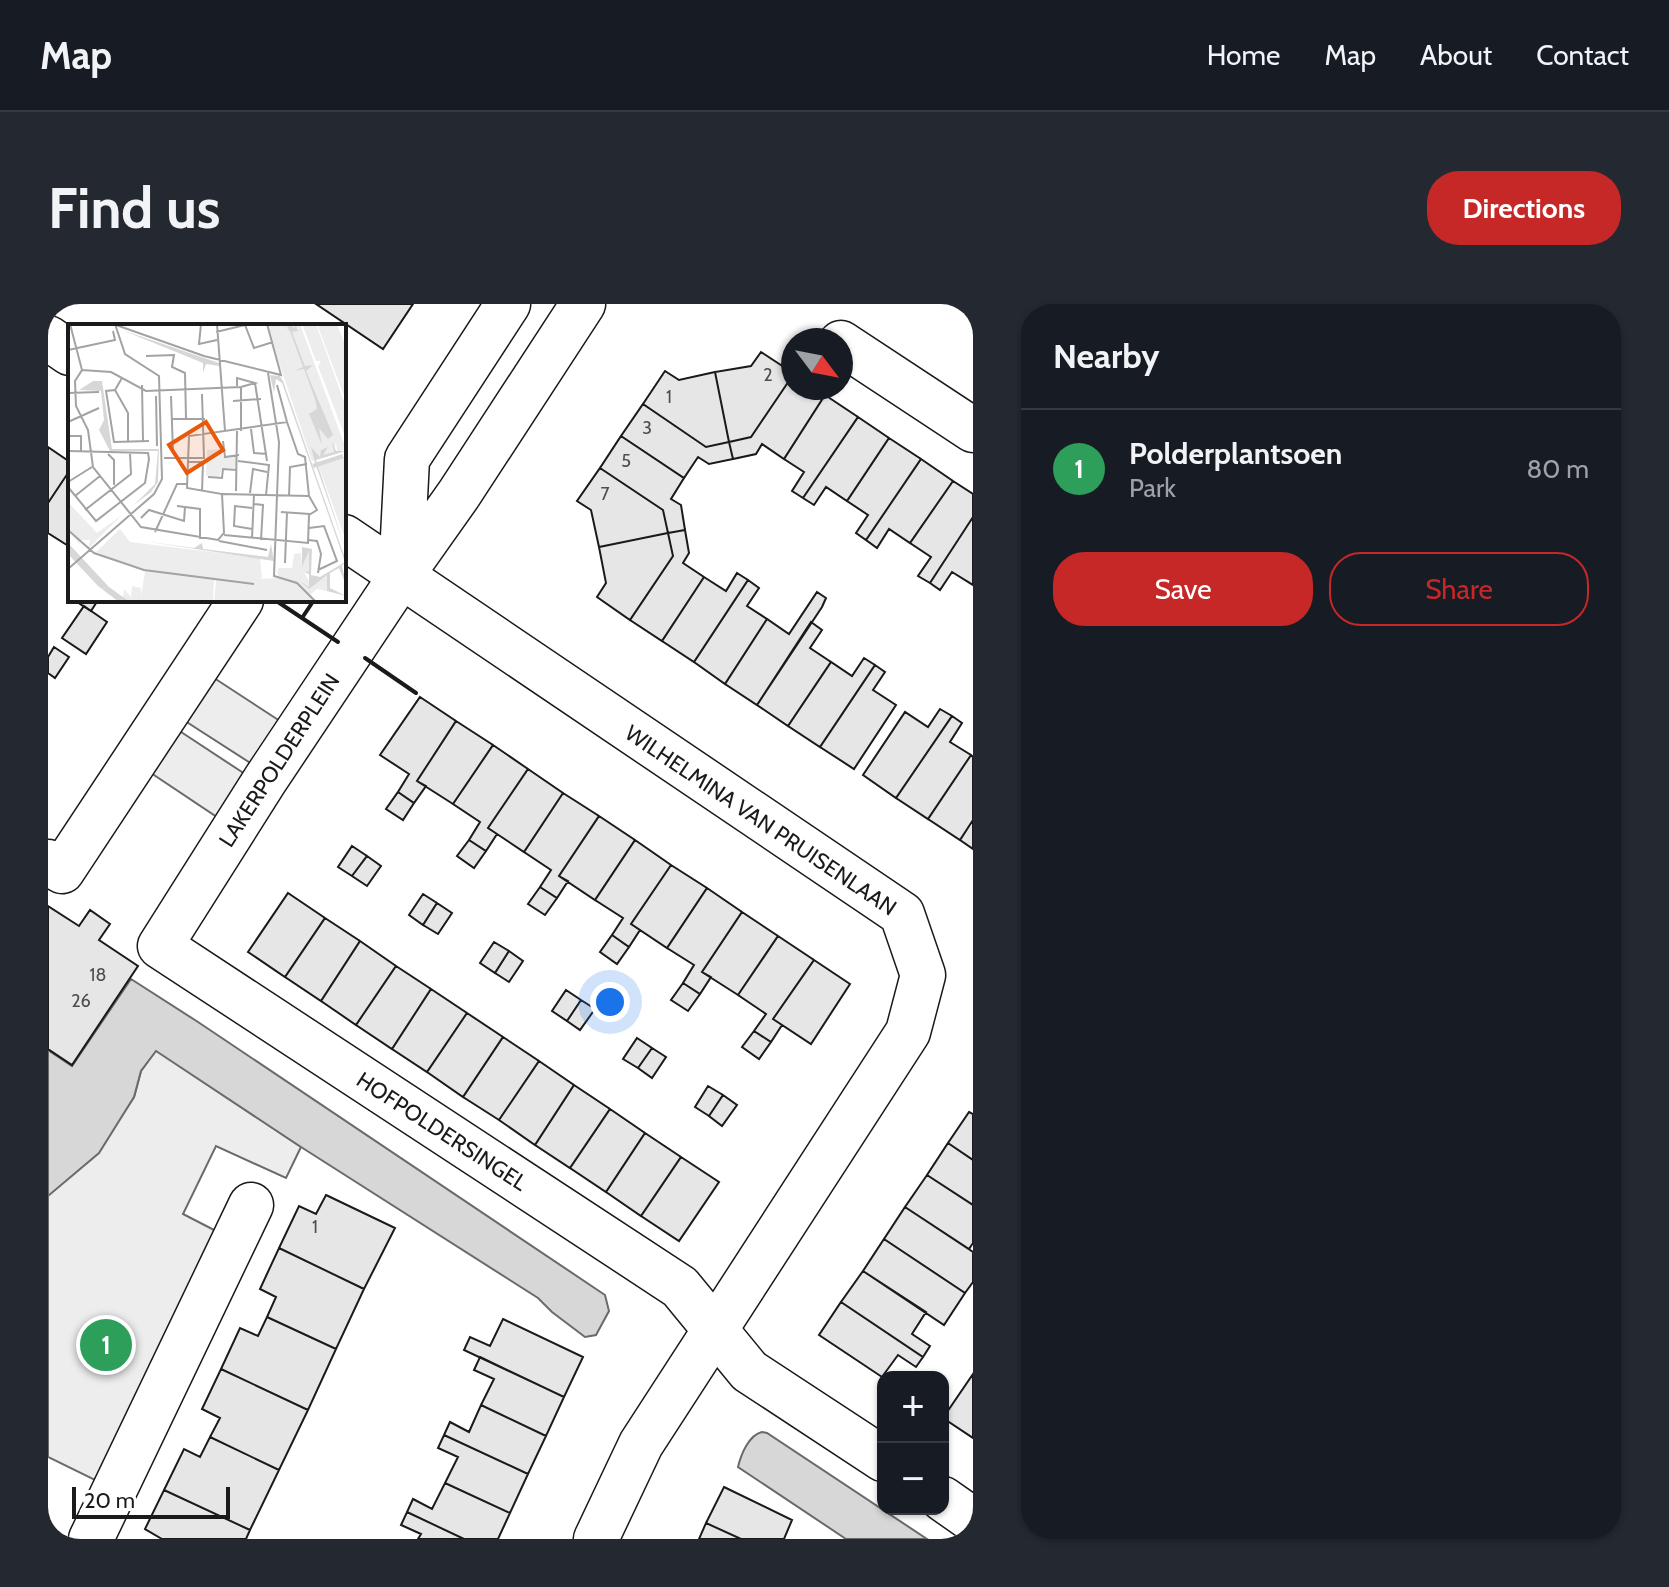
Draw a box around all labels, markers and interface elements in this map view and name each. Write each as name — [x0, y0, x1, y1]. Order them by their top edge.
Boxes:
text: Map — [40, 32, 112, 79]
text: Home — [1207, 38, 1280, 72]
text: Map — [1324, 38, 1376, 72]
text: About — [1420, 38, 1492, 72]
text: Contact — [1536, 38, 1629, 72]
button: Directions — [1427, 171, 1621, 245]
text: Find us — [48, 174, 221, 242]
inset map — [68, 324, 346, 602]
north arrow — [781, 328, 853, 400]
text: Nearby — [1053, 335, 1160, 377]
house number: 2 — [763, 364, 773, 386]
house number: 1 — [666, 386, 672, 408]
house number: 3 — [642, 417, 652, 439]
text: Polderplantsoen — [1129, 435, 1342, 472]
house number: 5 — [621, 450, 631, 472]
text: 1 — [1074, 453, 1084, 485]
text: 80 m — [1526, 453, 1589, 485]
text: Park — [1129, 472, 1176, 504]
house number: 7 — [600, 483, 610, 505]
button: Save — [1053, 552, 1313, 626]
button: Share — [1329, 552, 1589, 626]
street label: LAKERPOLDERPLEIN — [213, 668, 346, 852]
street label: WILHELMINA VAN PRUISENLAAN — [620, 719, 901, 921]
house number: 18 — [90, 964, 106, 986]
your location — [590, 982, 630, 1022]
house number: 26 — [71, 990, 91, 1012]
street label: HOFPOLDERSINGEL — [351, 1066, 532, 1197]
house number: 1 — [312, 1216, 318, 1238]
pin: 1 — [80, 1315, 132, 1375]
map controls — [877, 1371, 949, 1515]
button: + — [877, 1371, 949, 1443]
button: − — [877, 1443, 949, 1515]
scale bar — [72, 1483, 230, 1519]
text: 20 m — [84, 1487, 135, 1514]

